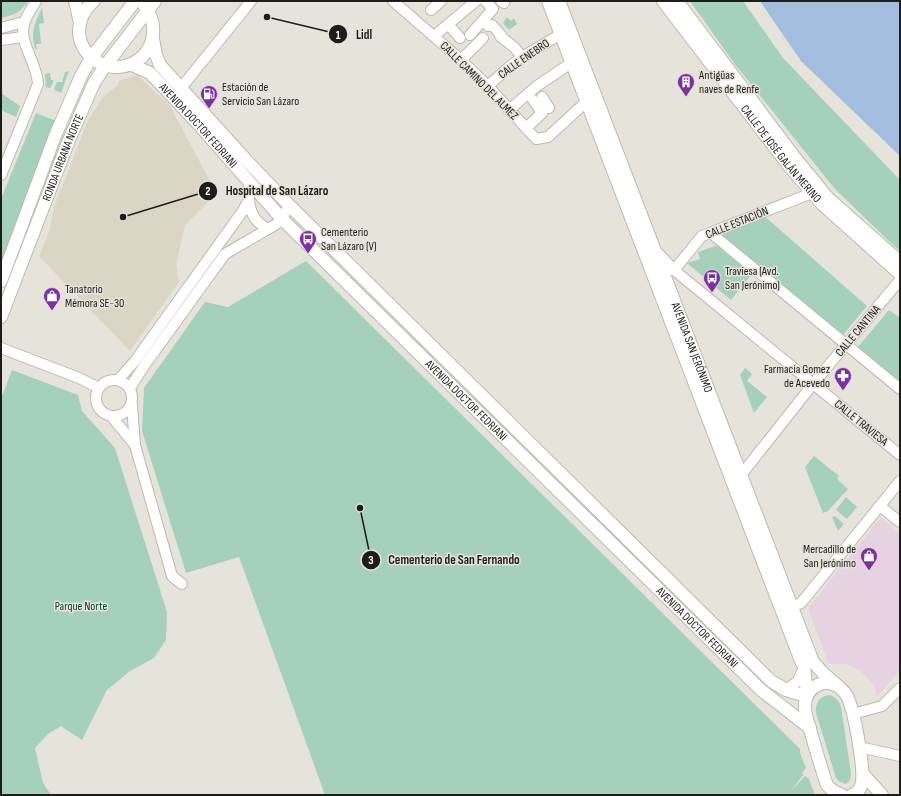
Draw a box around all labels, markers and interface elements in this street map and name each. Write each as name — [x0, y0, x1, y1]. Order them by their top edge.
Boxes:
callout: Lidl — [328, 22, 380, 47]
text: Lidl — [356, 27, 372, 43]
text: 1 — [336, 28, 341, 43]
street label: CALLE ENEBRO — [495, 36, 553, 82]
street label: CALLE CAMINO DEL ALMEZ — [437, 39, 521, 123]
place label: Antigüas naves de Renfe — [698, 68, 760, 97]
building icon: Antigüas naves de Renfe — [676, 72, 696, 97]
street label: AVENIDA DOCTOR FEDRIANI — [155, 79, 241, 171]
place label: Estación de Servicio San Lázaro — [222, 80, 299, 109]
fuel station icon: Estación de Servicio San Lázaro — [199, 84, 219, 109]
street label: CALLE DE JOSÉ GALÁN MERINO — [737, 102, 825, 206]
street label: RONDA URBANA NORTE — [39, 112, 87, 203]
callout: Hospital de San Lázaro — [198, 178, 336, 203]
text: Hospital de San Lázaro — [226, 183, 329, 199]
text: 2 — [205, 184, 211, 199]
street label: CALLE ESTACIÓN — [703, 204, 771, 242]
place label: Cementerio San Lázaro (V) — [321, 225, 377, 254]
bus stop icon: Cementerio San Lázaro (V) — [298, 229, 318, 254]
place label: Traviesa (Avd. San Jerónimo) — [725, 264, 780, 293]
bus stop icon: Traviesa (Avd. San Jerónimo) — [702, 268, 722, 293]
place label: Tanatorio Mémora SE-30 — [65, 282, 124, 311]
shop icon: Tanatorio Mémora SE-30 — [42, 286, 62, 311]
street label: AVENIDA SAN JERÓNIMO — [668, 299, 716, 395]
street label: CALLE CANTINA — [832, 302, 884, 360]
street label: AVENIDA DOCTOR FEDRIANI — [421, 356, 511, 444]
place label: Farmacia Gomez de Acevedo — [764, 362, 831, 391]
pharmacy icon: Farmacia Gomez de Acevedo — [833, 366, 853, 391]
street label: CALLE TRAVIESA — [831, 397, 892, 450]
place label: Mercadillo de San Jerónimo — [803, 542, 856, 571]
shop icon: Mercadillo de San Jerónimo — [859, 546, 879, 571]
callout: Cementerio de San Fernando — [361, 547, 528, 572]
text: Cementerio de San Fernando — [388, 552, 520, 568]
text: 3 — [368, 553, 374, 568]
street label: AVENIDA DOCTOR FEDRIANI — [652, 583, 742, 671]
park label: Parque Norte — [55, 599, 107, 614]

